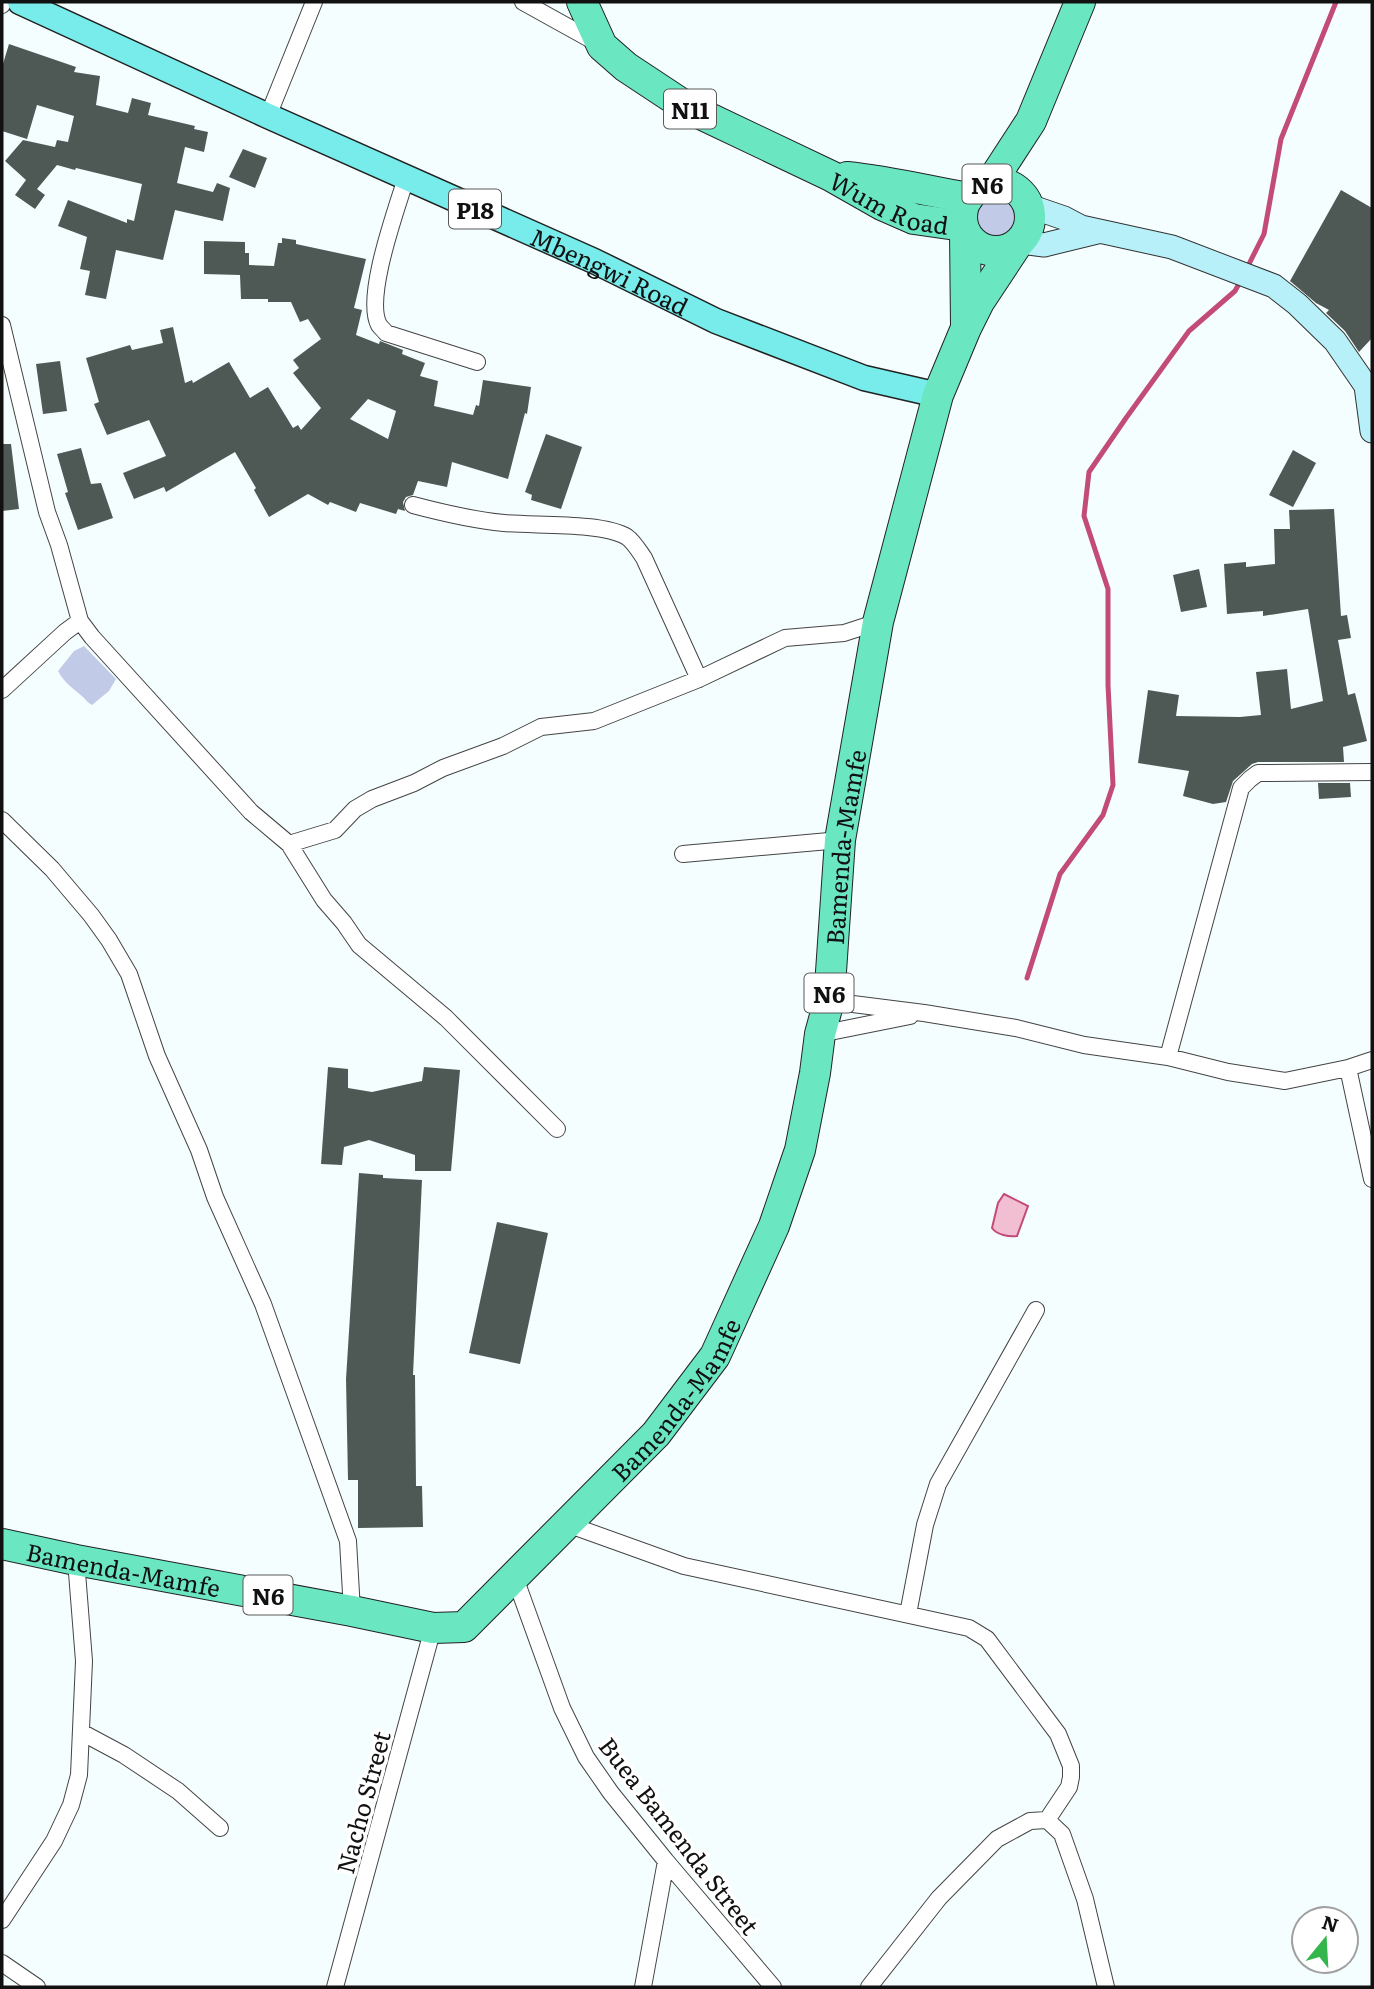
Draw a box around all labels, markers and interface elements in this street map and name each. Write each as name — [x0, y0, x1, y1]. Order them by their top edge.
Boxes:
road number: N11 — [664, 90, 716, 128]
street label: Wum Road — [824, 162, 951, 241]
road number: N6 — [962, 164, 1012, 204]
road number: P18 — [449, 190, 501, 229]
street label: Mbengwi Road — [525, 218, 695, 323]
street label: Bamenda-Mamfe — [815, 747, 873, 946]
road number: N6 — [804, 974, 854, 1012]
street label: Bamenda-Mamfe — [602, 1312, 748, 1488]
street label: Bamenda-Mamfe — [23, 1532, 223, 1604]
road number: N6 — [244, 1576, 292, 1614]
street label: Nacho Street — [326, 1726, 398, 1877]
street label: Buea Bamenda Street — [592, 1729, 768, 1941]
north arrow — [1290, 1905, 1360, 1975]
text: N — [1319, 1907, 1343, 1939]

